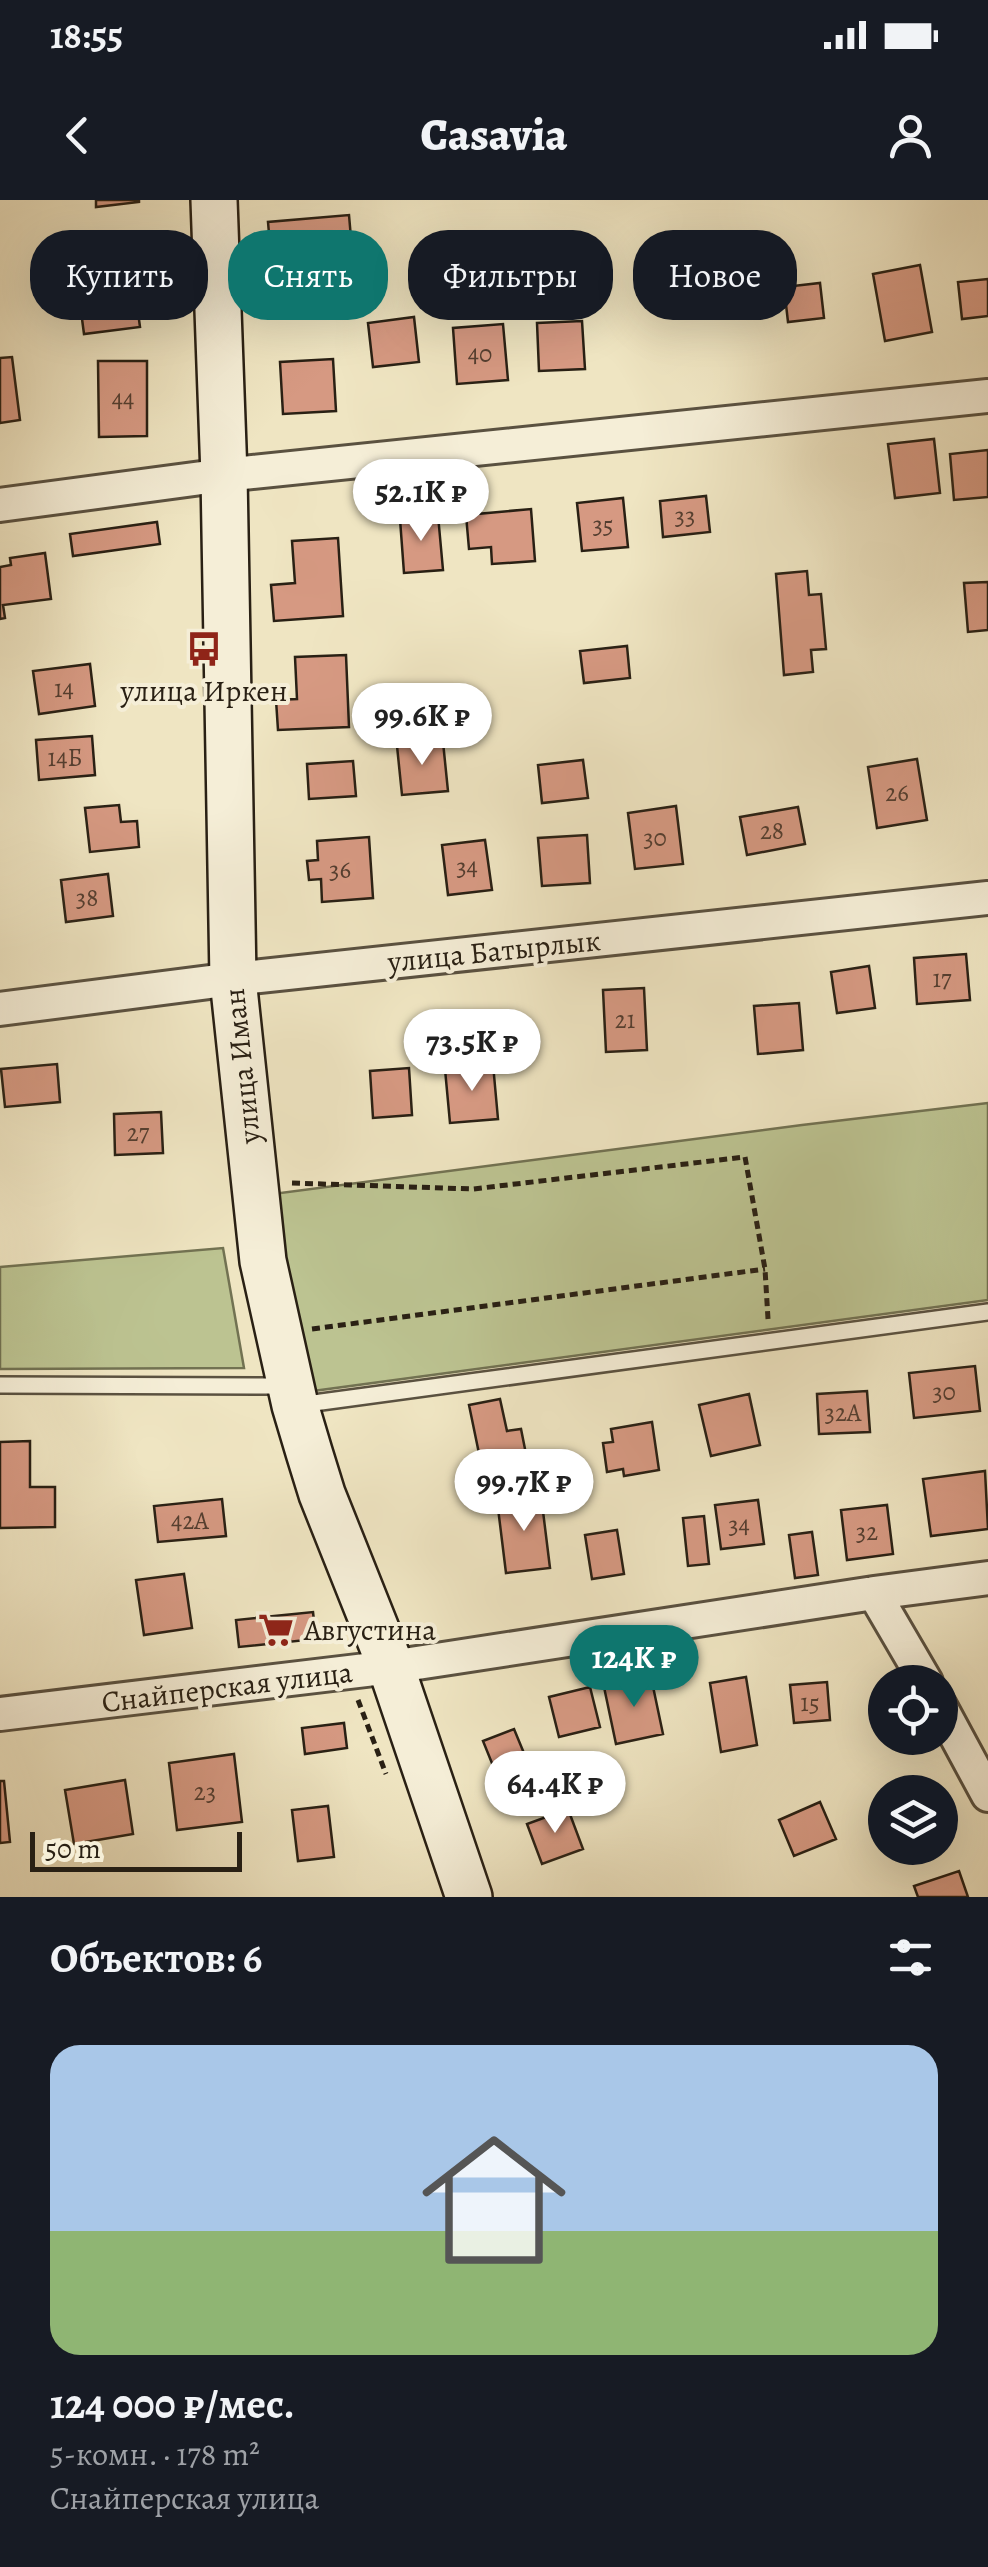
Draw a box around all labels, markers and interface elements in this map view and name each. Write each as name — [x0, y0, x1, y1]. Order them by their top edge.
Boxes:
text: 18:55 — [50, 9, 123, 61]
text: Casavia — [421, 104, 567, 166]
icon: back — [50, 108, 105, 163]
icon: person — [883, 108, 938, 163]
chip: Купить — [30, 230, 208, 320]
chip: Снять — [228, 230, 388, 320]
chip: Фильтры — [408, 230, 613, 320]
chip: Новое — [633, 230, 797, 320]
house number: 40 — [468, 337, 492, 371]
house number: 44 — [112, 382, 134, 416]
pin: 52.1K ₽ — [329, 459, 513, 544]
text: 52.1K ₽ — [375, 469, 467, 513]
house number: 33 — [675, 499, 695, 533]
house number: 35 — [592, 508, 614, 542]
bus stop icon: улица Иркен — [185, 630, 223, 668]
place label: улица Иркен — [119, 671, 288, 711]
house number: 14 — [54, 672, 74, 706]
pin: 99.6K ₽ — [330, 683, 514, 768]
text: 99.6K ₽ — [374, 693, 470, 737]
house number: 14Б — [48, 741, 82, 775]
house number: 26 — [885, 776, 909, 810]
house number: 28 — [760, 814, 784, 848]
house number: 30 — [643, 821, 667, 855]
house number: 34 — [456, 850, 478, 884]
house number: 36 — [329, 853, 351, 887]
house number: 38 — [76, 881, 98, 915]
street label: улица Батырлык — [385, 920, 602, 982]
house number: 17 — [932, 962, 952, 996]
street label: улица Иман — [214, 986, 270, 1147]
house number: 21 — [615, 1003, 635, 1037]
pin: 73.5K ₽ — [380, 1009, 564, 1094]
text: 73.5K ₽ — [426, 1019, 518, 1063]
house number: 27 — [127, 1116, 150, 1150]
house number: 30 — [932, 1375, 956, 1409]
house number: 32А — [825, 1396, 862, 1430]
pin: 99.7K ₽ — [432, 1449, 616, 1534]
text: 99.7K ₽ — [477, 1459, 571, 1503]
house number: 42А — [171, 1504, 209, 1538]
house number: 34 — [728, 1508, 750, 1542]
house number: 32 — [856, 1515, 878, 1549]
place label: Августина — [303, 1610, 436, 1650]
supermarket icon: Августина — [257, 1611, 295, 1649]
pin: 124K ₽ — [553, 1625, 715, 1710]
text: 124K ₽ — [592, 1635, 676, 1679]
street label: Снайперская улица — [99, 1652, 355, 1722]
map controls — [868, 1665, 958, 1865]
button: locate — [868, 1665, 958, 1755]
house number: 15 — [800, 1686, 820, 1720]
pin: 64.4K ₽ — [463, 1751, 647, 1836]
text: 64.4K ₽ — [507, 1761, 603, 1805]
house number: 23 — [194, 1775, 216, 1809]
button: layers — [868, 1775, 958, 1865]
scale bar — [30, 1827, 242, 1872]
text: 50 m — [45, 1830, 101, 1868]
text: Объектов: 6 — [50, 1929, 262, 1986]
icon: filters — [883, 1930, 938, 1985]
icon: home — [404, 2110, 584, 2290]
text: 124 000 ₽/мес. — [50, 2375, 295, 2432]
text: 5-комн. · 178 m² — [50, 2432, 260, 2476]
text: Снайперская улица — [50, 2476, 319, 2520]

